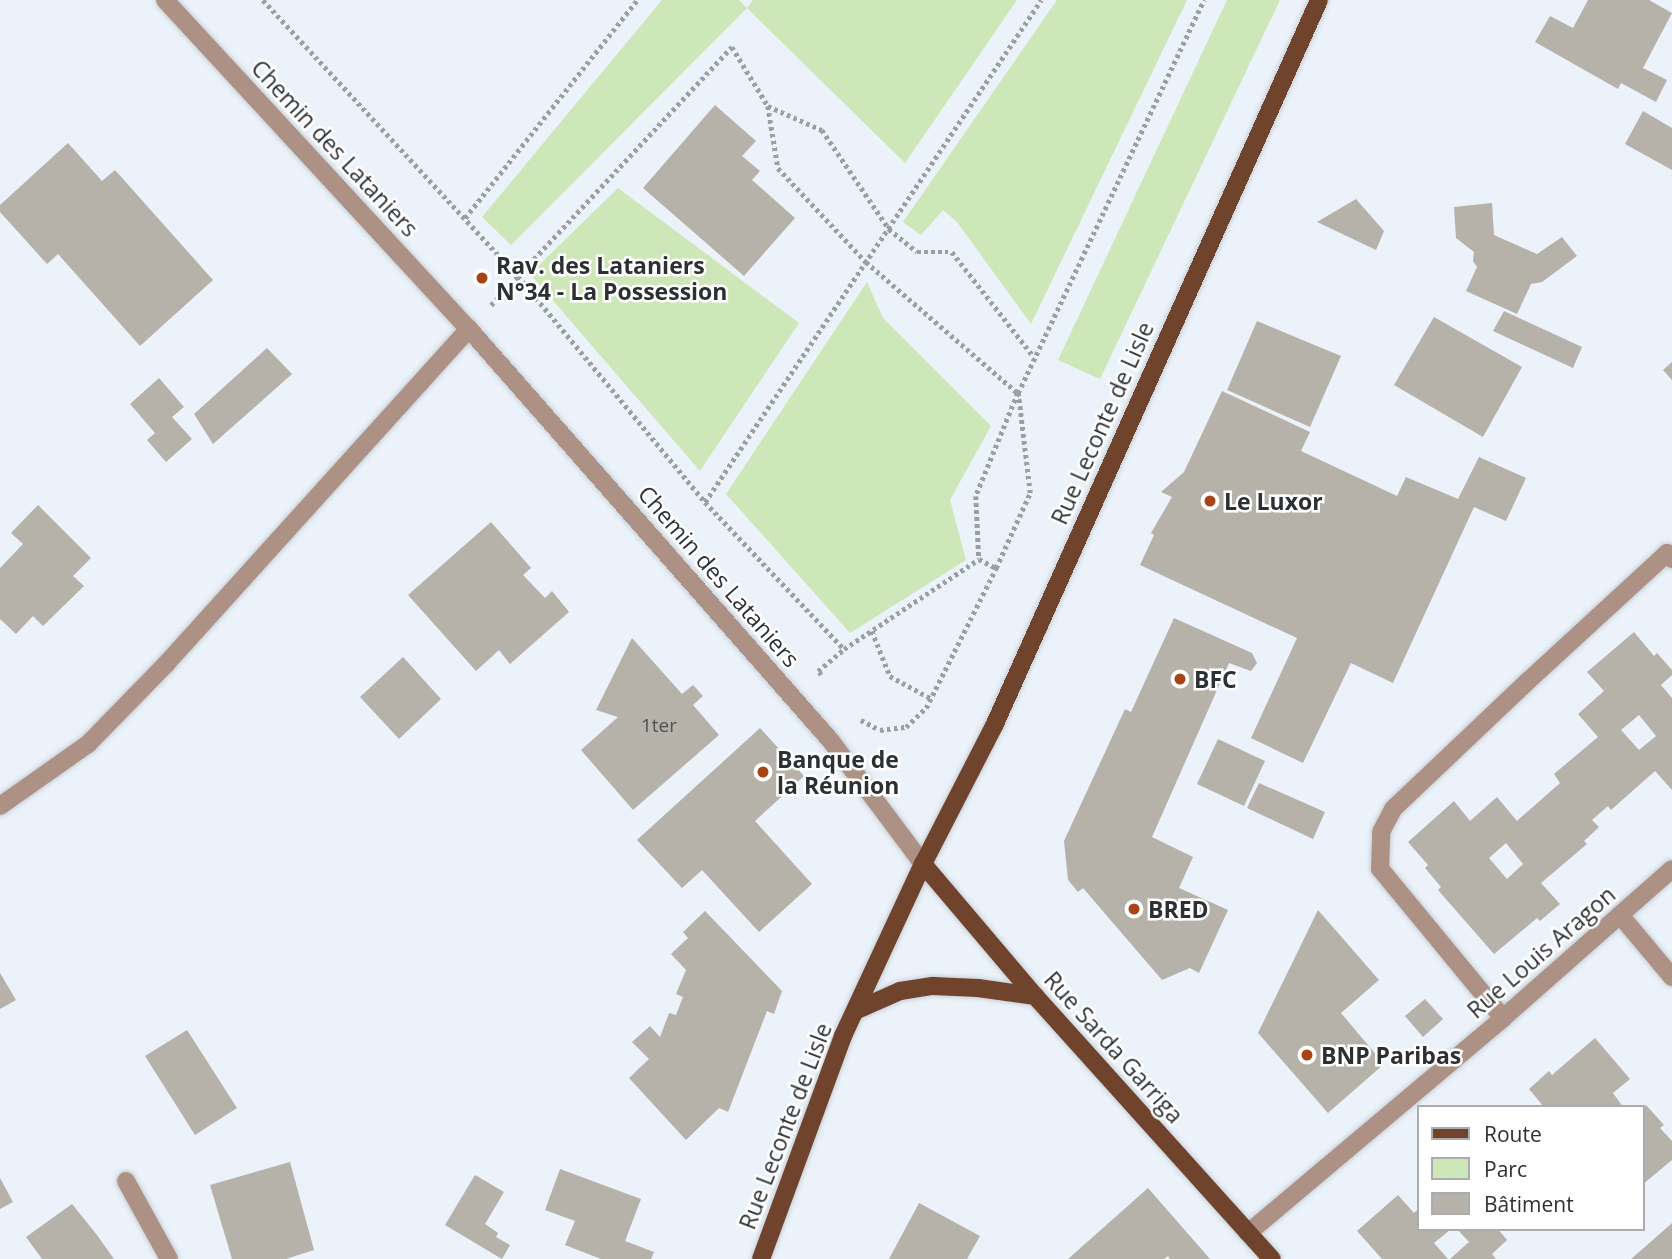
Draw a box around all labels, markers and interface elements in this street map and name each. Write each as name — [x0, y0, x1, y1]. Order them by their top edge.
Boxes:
street label: Chemin des Lataniers — [246, 54, 424, 242]
place label: Rav. des Lataniers N°34 - La Possession — [496, 251, 727, 305]
marker: Rav. des Lataniers N°34 - La Possession — [474, 270, 490, 286]
street label: Rue Leconte de Lisle — [1045, 318, 1159, 528]
street label: Chemin des Lataniers — [633, 480, 805, 672]
place label: Le Luxor — [1224, 487, 1323, 515]
marker: Le Luxor — [1202, 493, 1218, 509]
place label: BFC — [1194, 665, 1237, 693]
marker: BFC — [1172, 671, 1188, 687]
house number: 1ter — [641, 715, 677, 737]
place label: Banque de la Réunion — [777, 745, 899, 799]
marker: Banque de la Réunion — [755, 764, 771, 780]
street label: Rue Louis Aragon — [1461, 880, 1621, 1024]
place label: BRED — [1148, 895, 1209, 923]
marker: BRED — [1126, 901, 1142, 917]
street label: Rue Sarda Garriga — [1039, 966, 1189, 1128]
street label: Rue Leconte de Lisle — [733, 1019, 837, 1233]
place label: BNP Paribas — [1321, 1041, 1461, 1069]
marker: BNP Paribas — [1299, 1047, 1315, 1063]
legend — [1416, 1105, 1644, 1231]
text: Route — [1484, 1120, 1542, 1148]
text: Parc — [1484, 1155, 1527, 1183]
text: Bâtiment — [1484, 1190, 1574, 1218]

